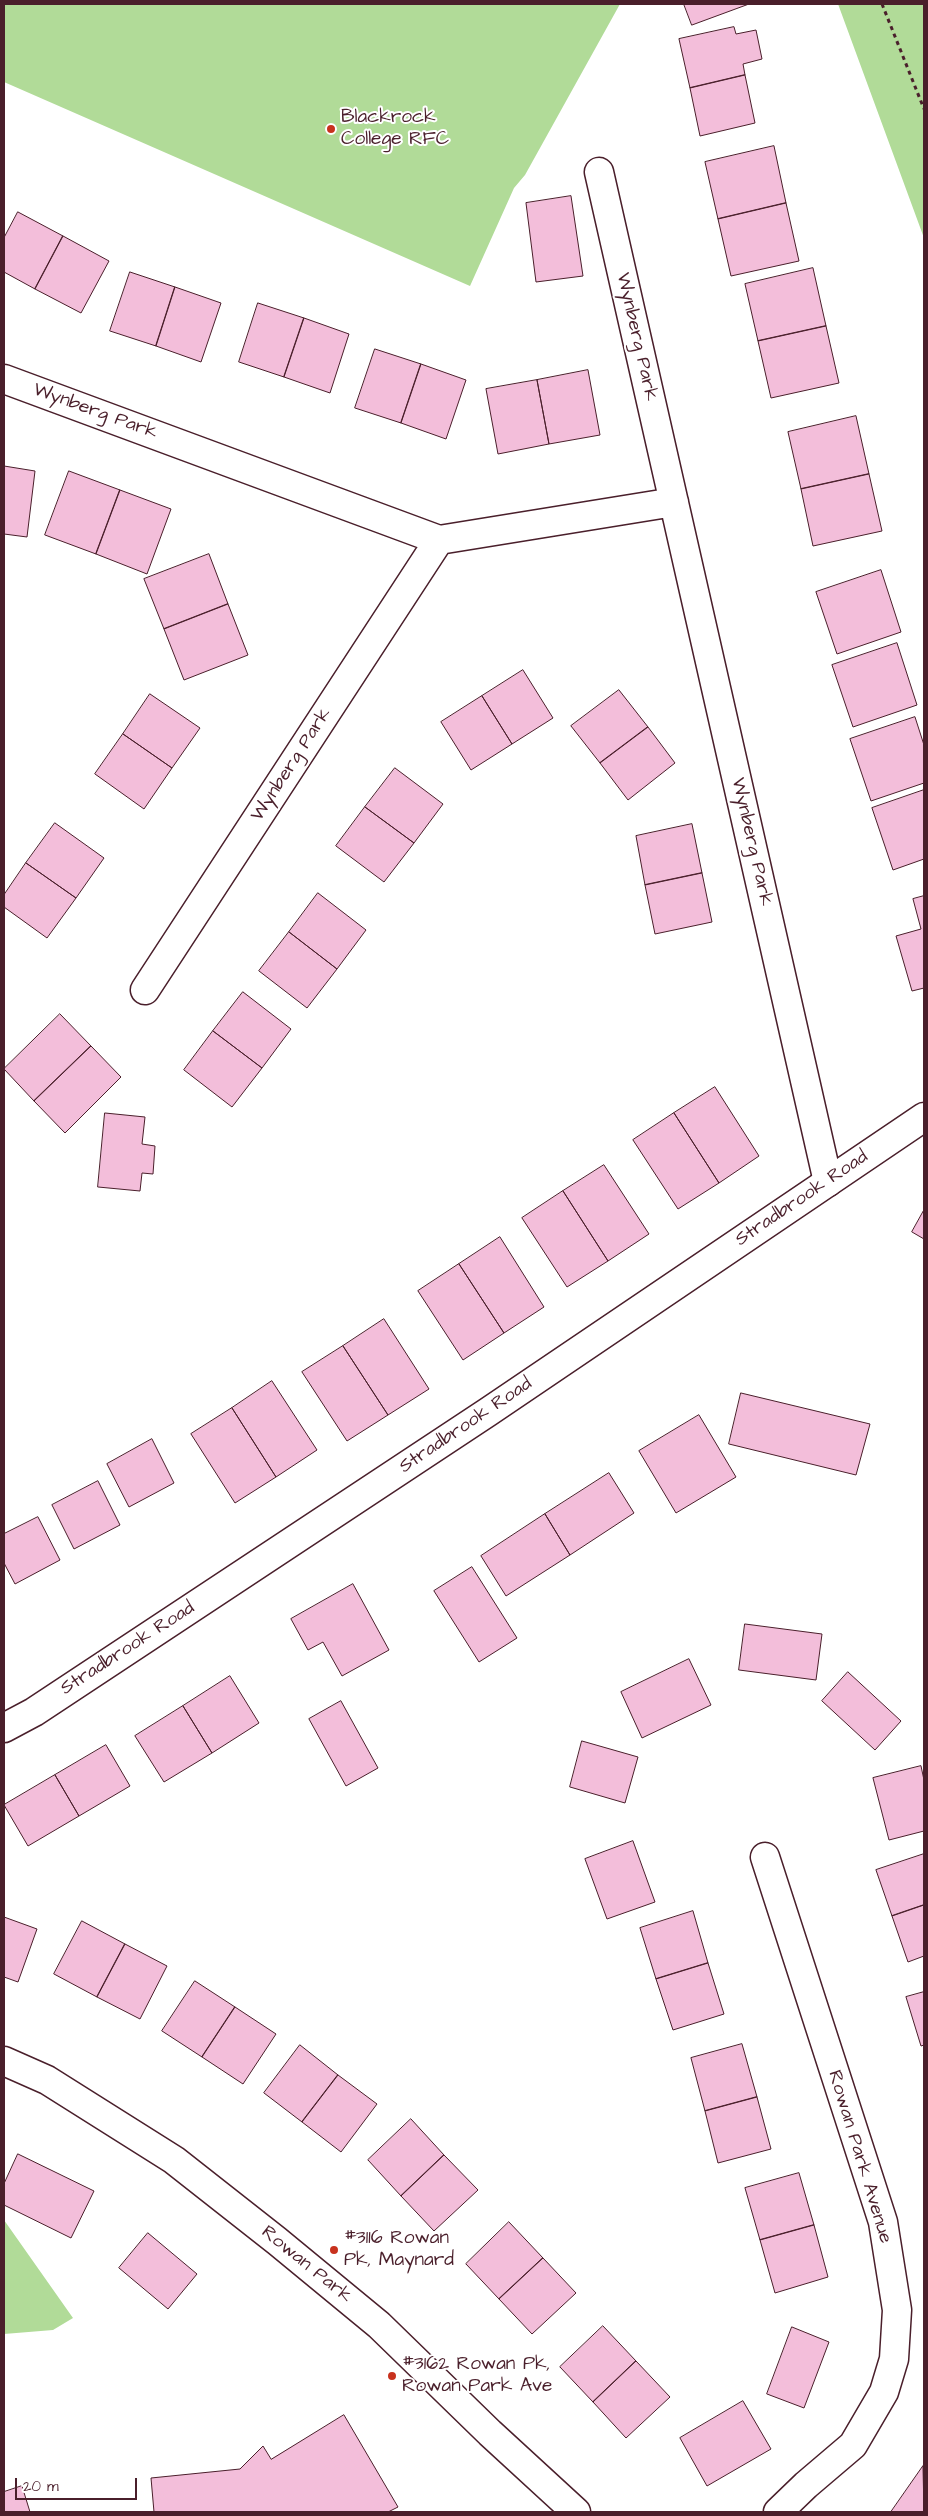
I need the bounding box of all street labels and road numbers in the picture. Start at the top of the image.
street label: Wynberg Park [610,271,662,403]
street label: Wynberg Park [30,379,160,445]
street label: Wynberg Park [247,704,337,826]
street label: Wynberg Park [725,776,777,908]
street label: Stradbrook Road [731,1146,873,1252]
street label: Stradbrook Road [395,1373,537,1479]
street label: Stradbrook Road [57,1597,199,1701]
street label: Rowan Park Avenue [822,2068,896,2246]
street label: Rowan Park [256,2221,356,2309]

